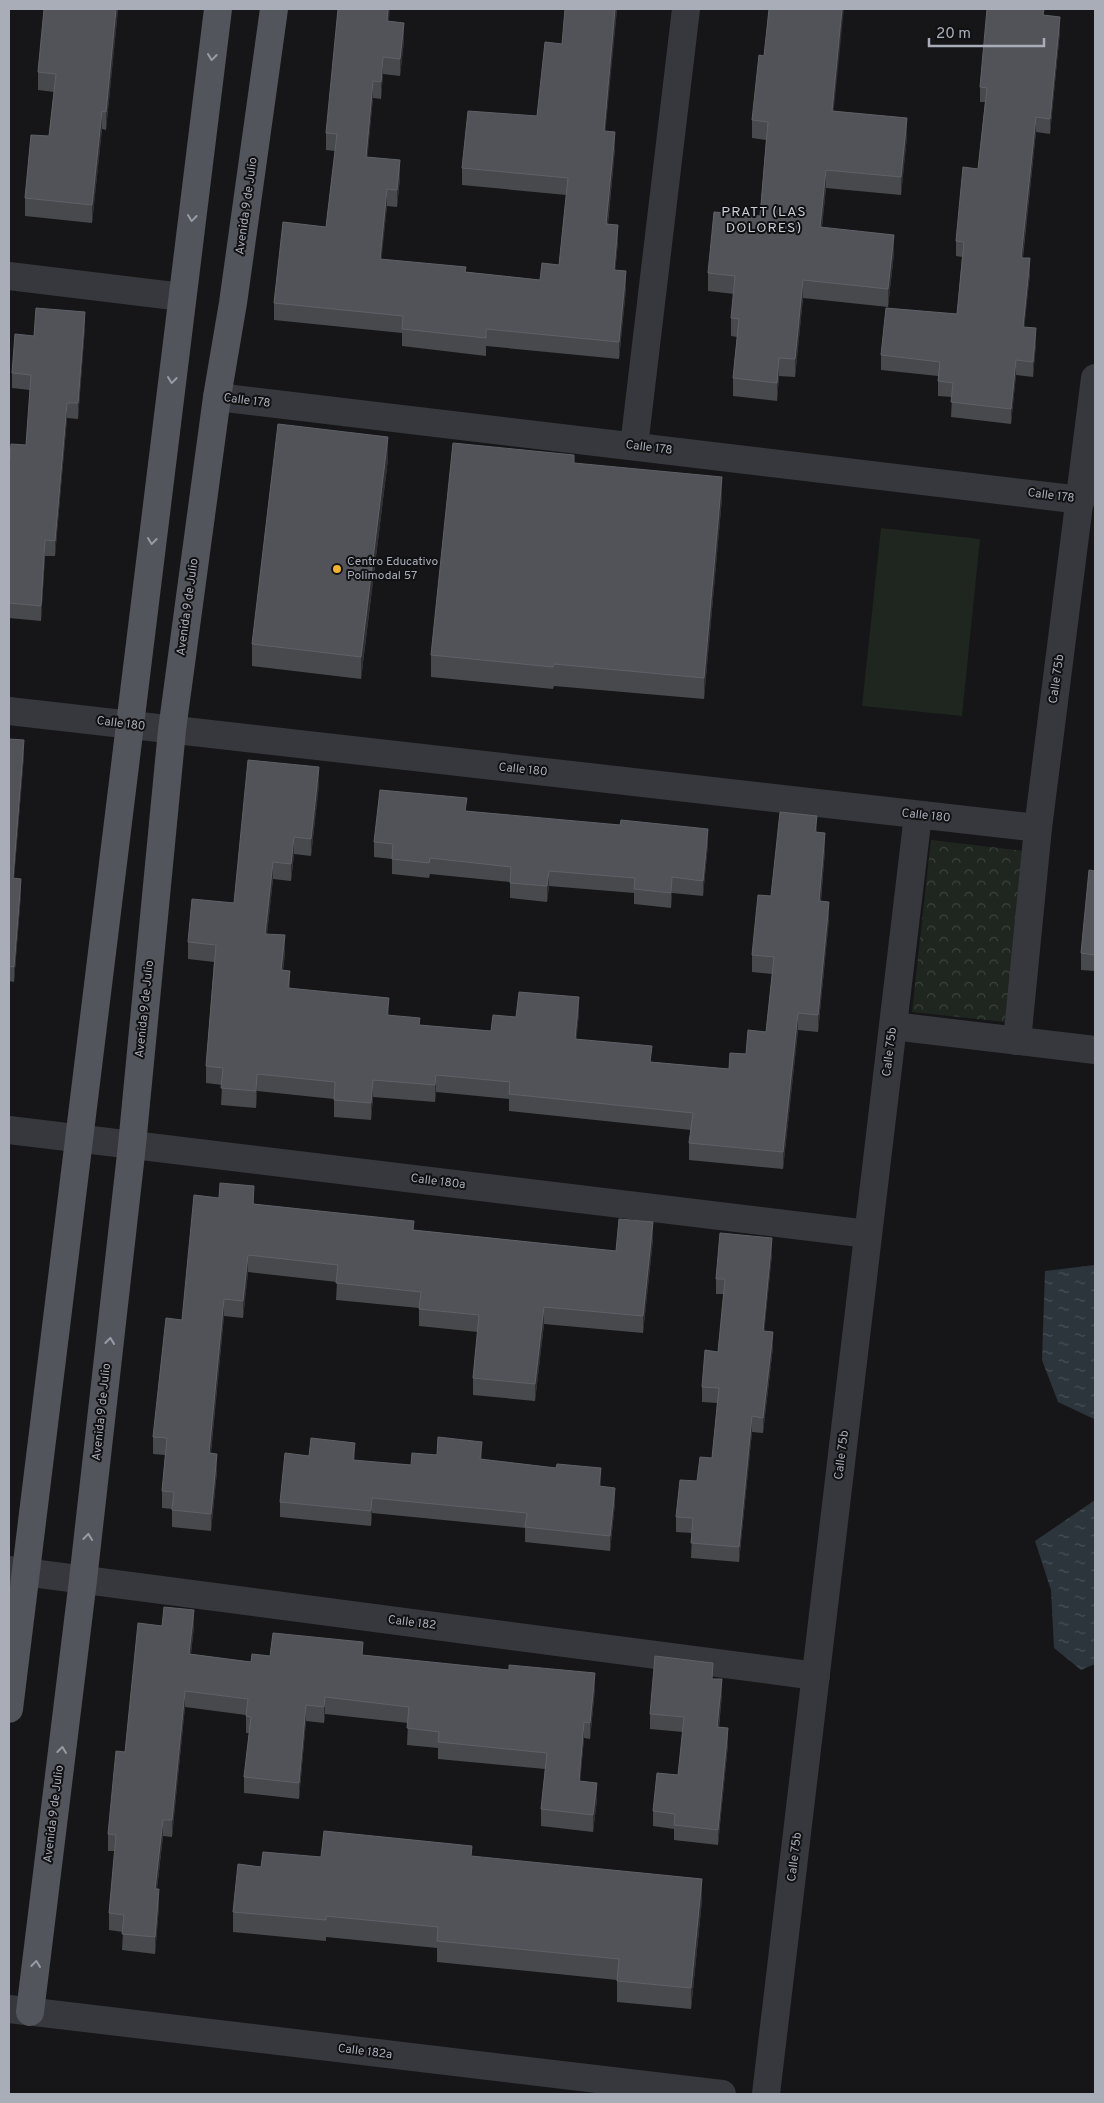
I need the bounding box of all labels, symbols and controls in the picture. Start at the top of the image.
scale bar [929,15,1044,47]
text: 20 m [936,25,971,44]
one-way arrow [207,53,218,61]
street label: Avenida 9 de Julio [232,156,262,256]
district label: PRATT (LAS DOLORES) [721,204,807,237]
one-way arrow [187,215,198,223]
one-way arrow [167,376,178,384]
street label: Calle 178 [223,390,271,412]
street label: Calle 178 [625,437,673,459]
street label: Calle 178 [1027,485,1075,507]
one-way arrow [147,537,158,545]
place label: Centro Educativo Polimodal 57 [347,554,439,584]
street label: Avenida 9 de Julio [173,557,203,657]
marker: Centro Educativo Polimodal 57 [331,563,343,575]
street label: Calle 75b [1046,653,1068,705]
street label: Calle 180 [96,713,146,735]
street label: Calle 180 [498,759,548,781]
street label: Calle 180 [901,805,951,827]
street label: Avenida 9 de Julio [132,959,158,1059]
street label: Calle 75b [879,1026,901,1078]
street label: Calle 180a [410,1171,466,1193]
one-way arrow [104,1336,115,1344]
street label: Avenida 9 de Julio [89,1362,115,1462]
street label: Calle 75b [831,1429,853,1481]
one-way arrow [82,1533,93,1541]
street label: Calle 182 [387,1612,437,1634]
one-way arrow [56,1746,67,1754]
street label: Avenida 9 de Julio [40,1764,68,1864]
street label: Calle 75b [784,1831,806,1883]
one-way arrow [30,1959,41,1967]
street label: Calle 182a [337,2041,393,2063]

